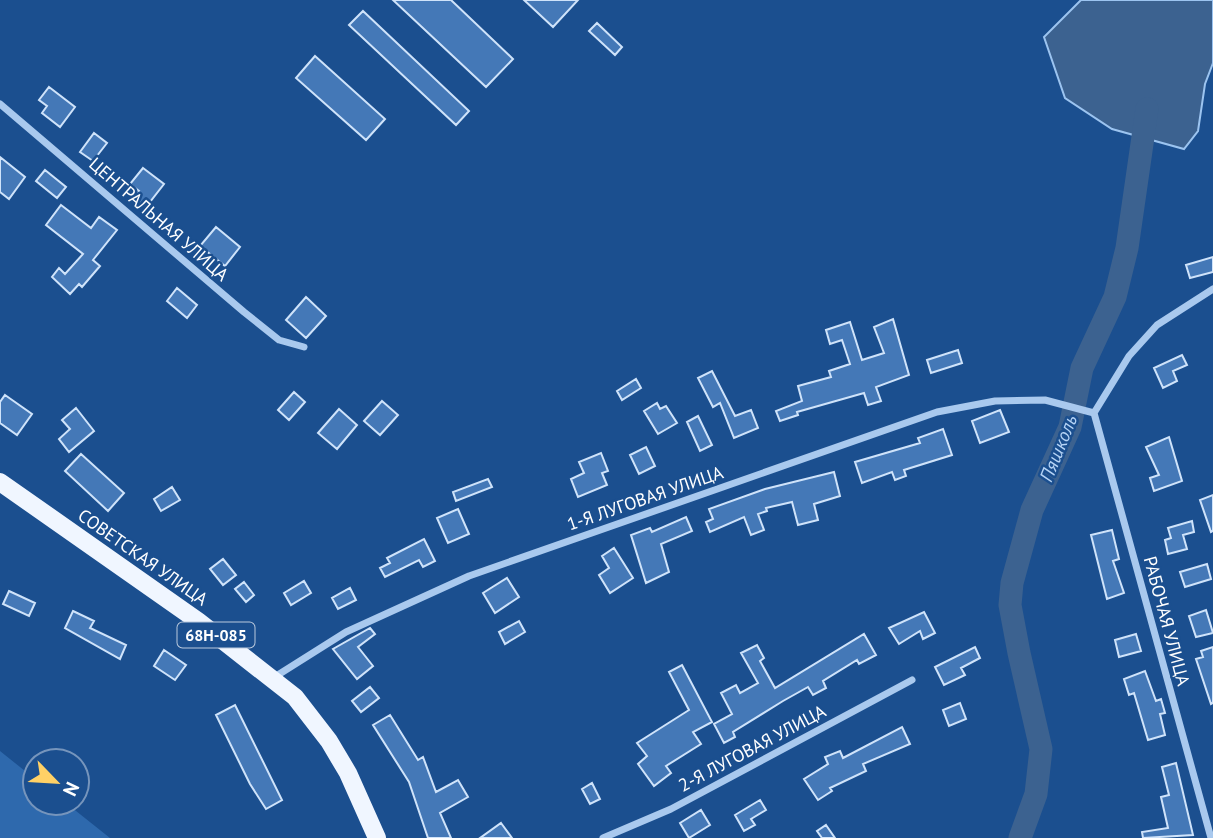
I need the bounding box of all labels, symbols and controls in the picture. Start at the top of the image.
street label: ЦЕНТРАЛЬНАЯ УЛИЦА [84,152,234,286]
water label: Пяшколь [1034,411,1082,485]
street label: 1-Я ЛУГОВАЯ УЛИЦА [564,460,727,536]
street label: СОВЕТСКАЯ УЛИЦА [74,504,213,611]
street label: РАБОЧАЯ УЛИЦА [1139,554,1195,689]
road number: 68Н-085 [178,622,255,648]
street label: 2-Я ЛУГОВАЯ УЛИЦА [674,699,830,797]
north arrow [21,747,91,817]
text: N [58,778,85,800]

